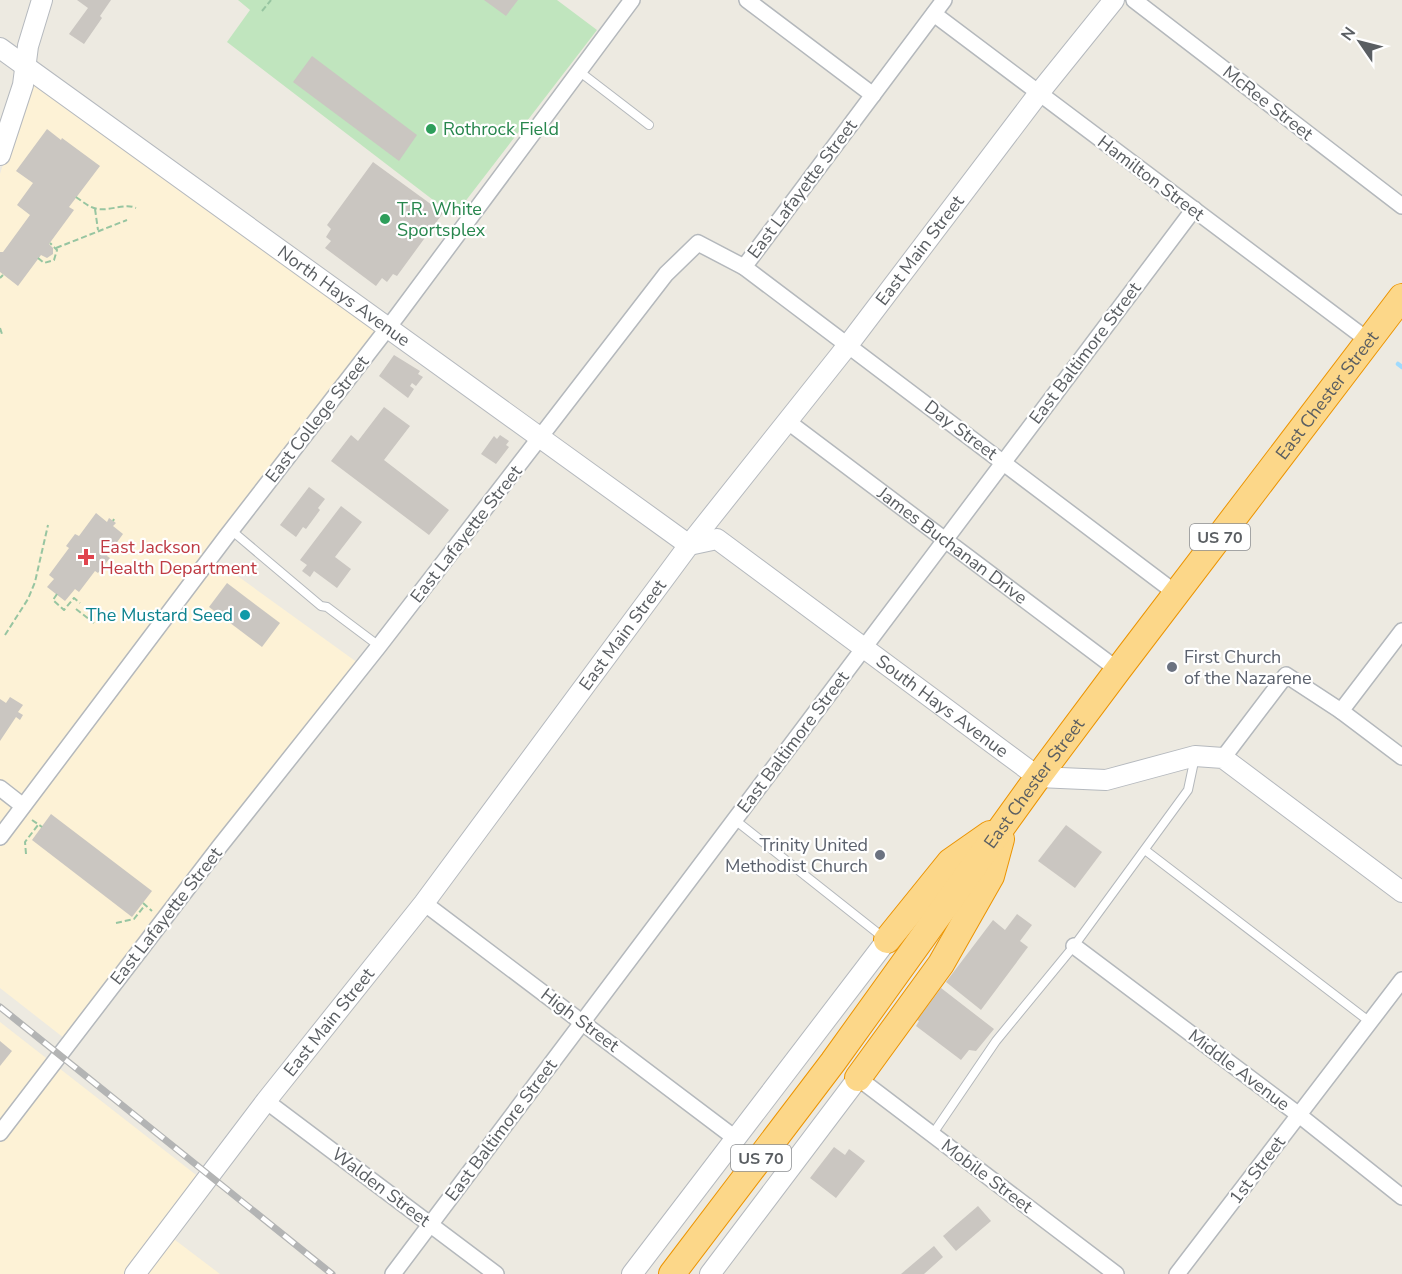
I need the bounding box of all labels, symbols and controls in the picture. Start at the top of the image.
north arrow [1330,12,1390,72]
text: N [1336,23,1361,45]
street label: McRee Street [1218,60,1319,146]
street label: East Lafayette Street [742,114,863,263]
place label: Rothrock Field [443,117,559,141]
marker: Rothrock Field [424,122,438,136]
street label: Hamilton Street [1093,130,1210,227]
street label: East Main Street [870,190,970,310]
place label: T.R. White Sportsplex [397,197,486,242]
marker: T.R. White Sportsplex [378,212,392,226]
street label: North Hays Avenue [273,240,415,352]
street label: East Baltimore Street [1024,277,1147,429]
street label: East Chester Street [1270,326,1384,465]
street label: East College Street [260,350,375,487]
street label: Day Street [920,395,1003,466]
street label: East Lafayette Street [405,460,528,608]
street label: James Buchanan Drive [872,481,1032,610]
road number: US 70 [1190,524,1250,550]
place label: East Jackson Health Department [100,535,258,580]
marker: East Jackson Health Department [77,548,95,566]
street label: East Main Street [573,574,672,695]
place label: The Mustard Seed [86,603,233,627]
marker: The Mustard Seed [238,608,252,622]
place label: First Church of the Nazarene [1184,645,1312,690]
street label: South Hays Avenue [871,649,1013,763]
marker: First Church of the Nazarene [1165,660,1179,674]
street label: East Baltimore Street [732,666,855,818]
street label: East Chester Street [978,713,1090,853]
place label: Trinity United Methodist Church [725,833,868,878]
street label: East Lafayette Street [105,842,228,990]
marker: Trinity United Methodist Church [873,848,887,862]
street label: East Main Street [278,962,380,1081]
street label: High Street [536,983,625,1058]
street label: Middle Avenue [1183,1024,1295,1116]
street label: East Baltimore Street [440,1054,563,1206]
street label: 1st Street [1224,1131,1291,1209]
street label: Mobile Street [936,1134,1038,1219]
street label: Walden Street [327,1142,436,1232]
road number: US 70 [731,1145,791,1171]

